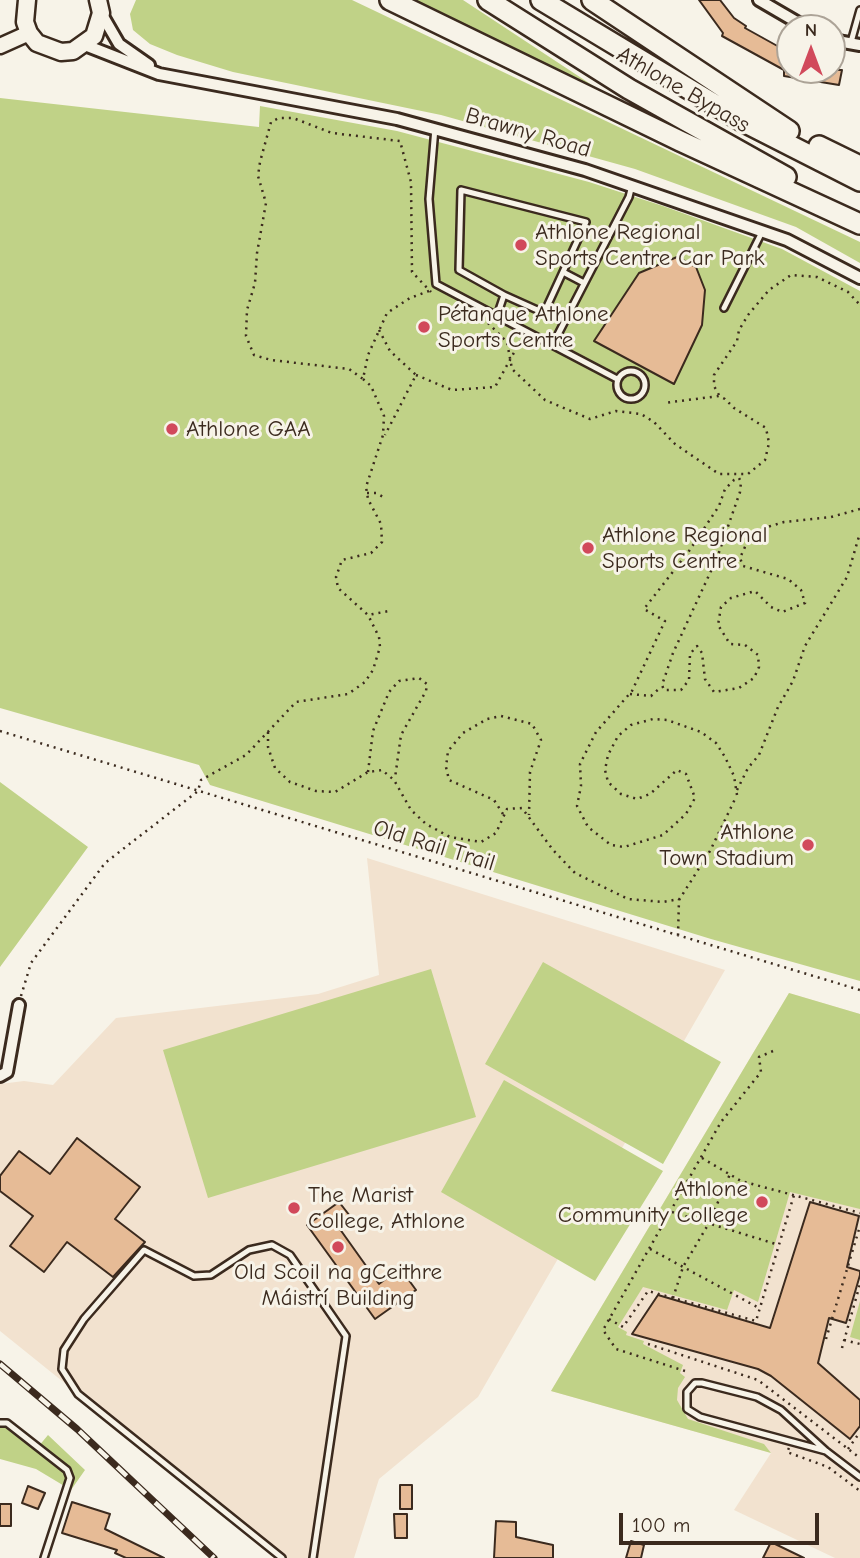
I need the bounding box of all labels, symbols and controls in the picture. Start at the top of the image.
north arrow [776,14,846,84]
text: N [805,19,817,41]
street label: Athlone Bypass [612,41,754,139]
street label: Brawny Road [462,102,594,164]
place label: Athlone Regional Sports Centre Car Park [535,218,765,272]
marker: Athlone Regional Sports Centre Car Park [513,237,529,253]
place label: Pétanque Athlone Sports Centre [438,300,608,354]
marker: Pétanque Athlone Sports Centre [416,319,432,335]
place label: Athlone GAA [186,415,311,443]
marker: Athlone GAA [164,421,180,437]
place label: Athlone Regional Sports Centre [602,521,768,575]
marker: Athlone Regional Sports Centre [580,540,596,556]
street label: Old Rail Trail [370,814,498,878]
place label: Athlone Town Stadium [659,818,794,872]
marker: Athlone Town Stadium [800,837,816,853]
place label: Athlone Community College [558,1175,748,1229]
place label: The Marist College, Athlone [308,1181,465,1235]
marker: Athlone Community College [754,1194,770,1210]
marker: The Marist College, Athlone [286,1200,302,1216]
marker: Old Scoil na gCeithre Máistrí Building [330,1239,346,1255]
place label: Old Scoil na gCeithre Máistrí Building [234,1258,442,1312]
scale bar [622,1498,822,1542]
text: 100 m [632,1513,690,1537]

